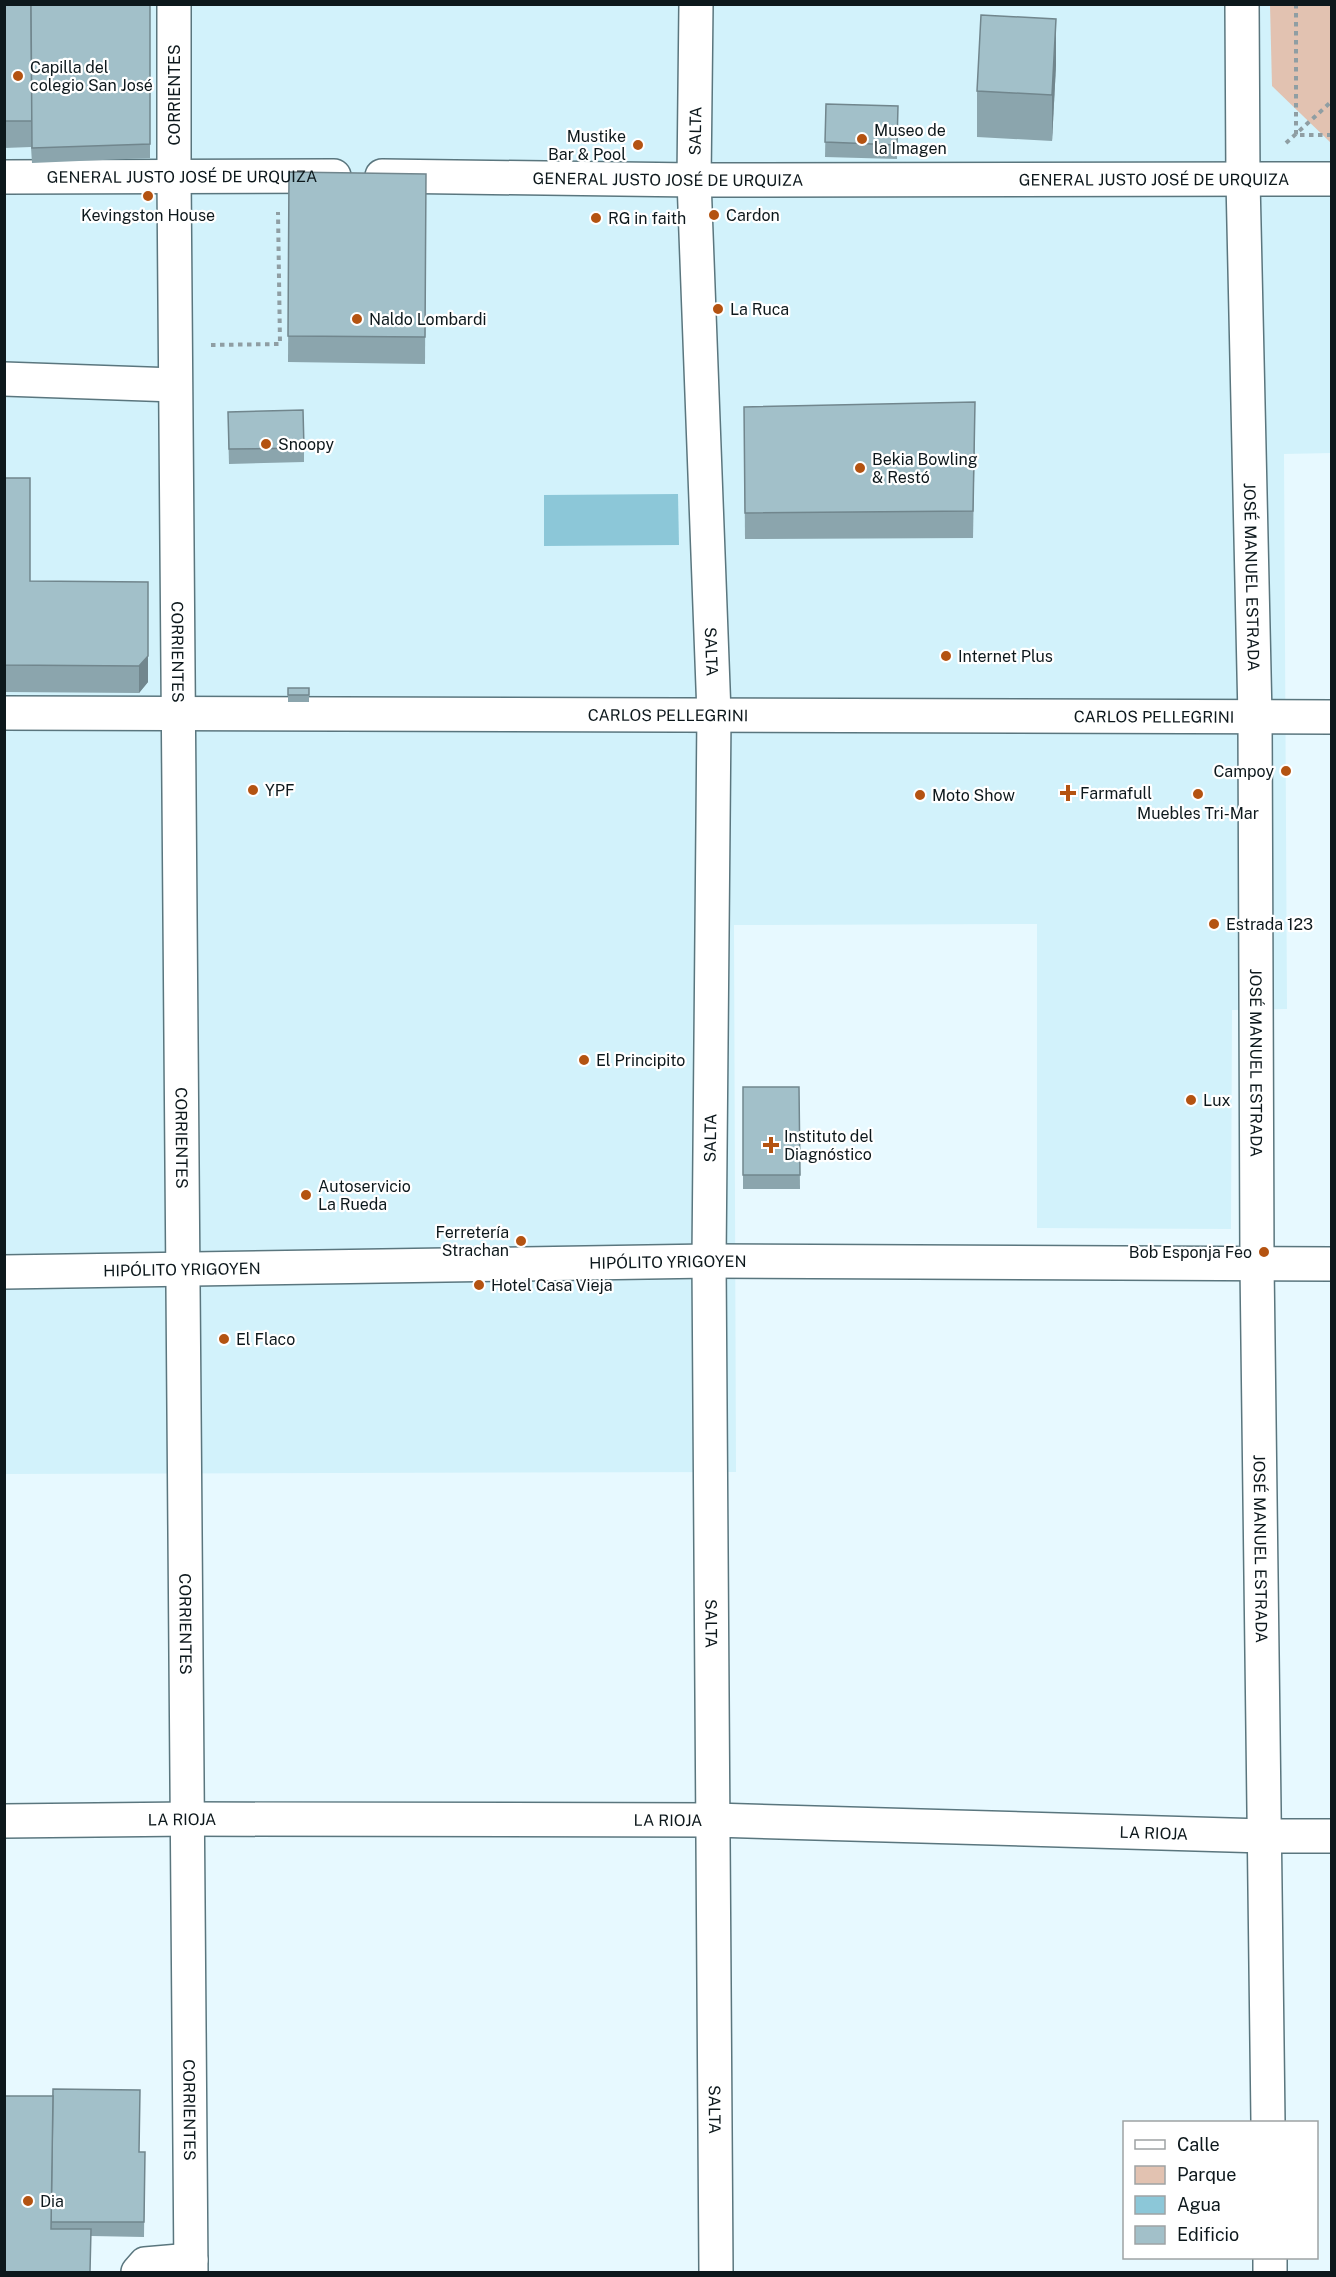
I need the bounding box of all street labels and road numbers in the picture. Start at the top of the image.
street label: CORRIENTES [165,44,184,146]
street label: SALTA [686,106,705,156]
street label: GENERAL JUSTO JOSÉ DE URQUIZA [47,166,317,187]
street label: GENERAL JUSTO JOSÉ DE URQUIZA [533,169,803,190]
street label: GENERAL JUSTO JOSÉ DE URQUIZA [1019,169,1289,189]
street label: JOSÉ MANUEL ESTRADA [1240,482,1263,671]
street label: CORRIENTES [167,601,187,703]
street label: SALTA [701,627,722,677]
street label: CARLOS PELLEGRINI [588,706,748,725]
street label: CARLOS PELLEGRINI [1074,707,1234,727]
street label: JOSÉ MANUEL ESTRADA [1246,969,1266,1157]
street label: CORRIENTES [171,1087,191,1189]
street label: SALTA [701,1113,720,1163]
street label: HIPÓLITO YRIGOYEN [589,1252,747,1273]
street label: HIPÓLITO YRIGOYEN [103,1259,261,1280]
street label: JOSÉ MANUEL ESTRADA [1249,1454,1271,1643]
street label: CORRIENTES [175,1573,195,1675]
street label: SALTA [701,1599,721,1648]
street label: LA RIOJA [148,1810,216,1829]
street label: LA RIOJA [634,1811,702,1830]
street label: LA RIOJA [1119,1823,1188,1844]
street label: CORRIENTES [179,2059,199,2161]
street label: SALTA [705,2085,724,2134]

